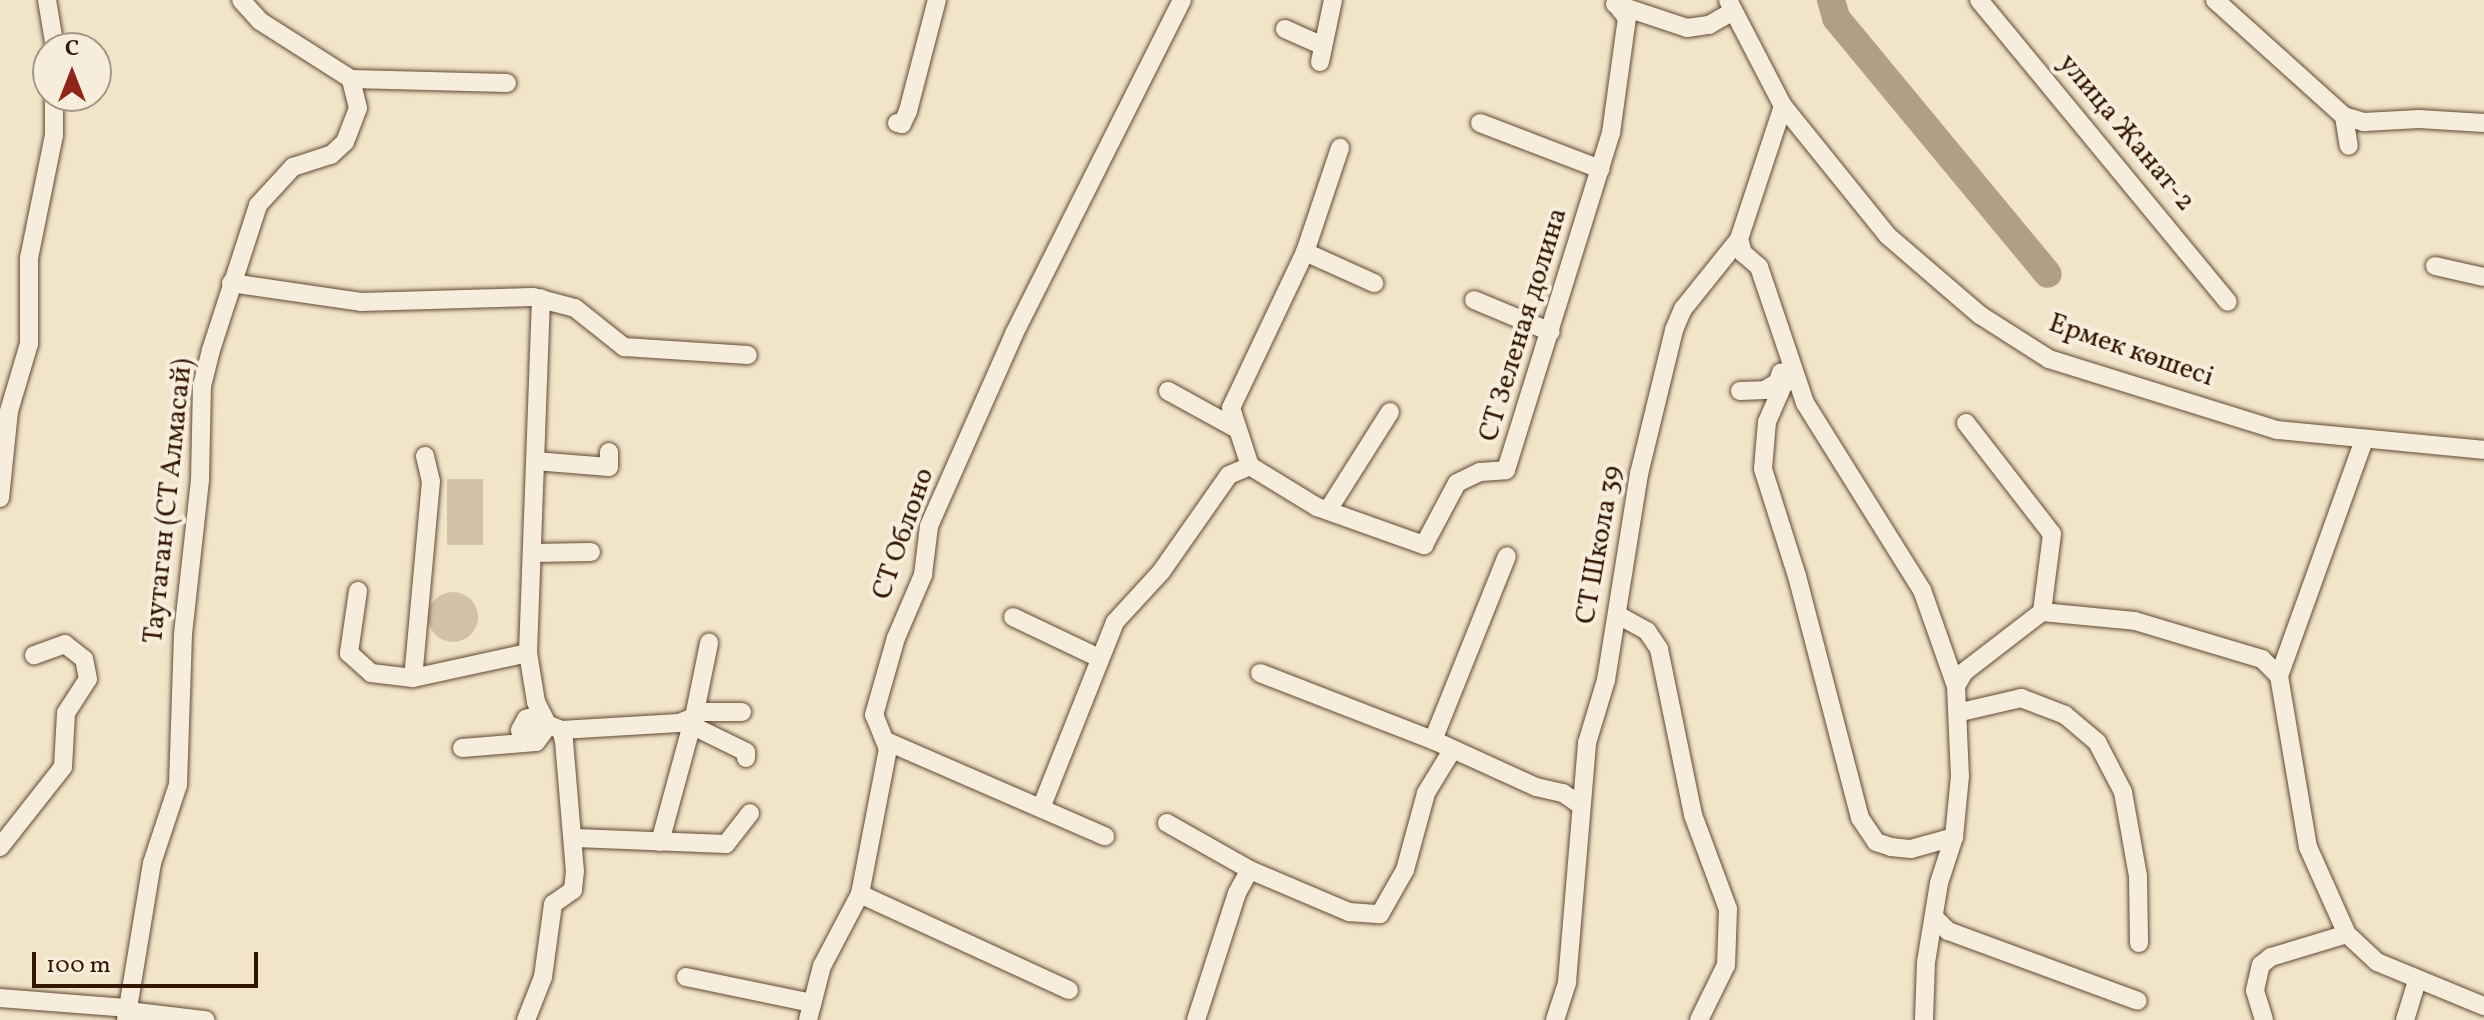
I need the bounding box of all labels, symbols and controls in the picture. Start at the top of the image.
north arrow [32,32,112,112]
text: С [65,34,79,65]
street label: улица Жанат-2 [2050,47,2202,219]
street label: СТ Зеленая долина [1472,204,1576,446]
street label: Ермек көшесі [2044,307,2218,395]
street label: Таутаган (СТ Алмасай) [137,356,201,646]
street label: СТ Облоно [866,463,942,605]
street label: СТ Школа 39 [1569,463,1631,627]
scale bar [36,936,262,986]
text: 100 m [46,949,111,983]

